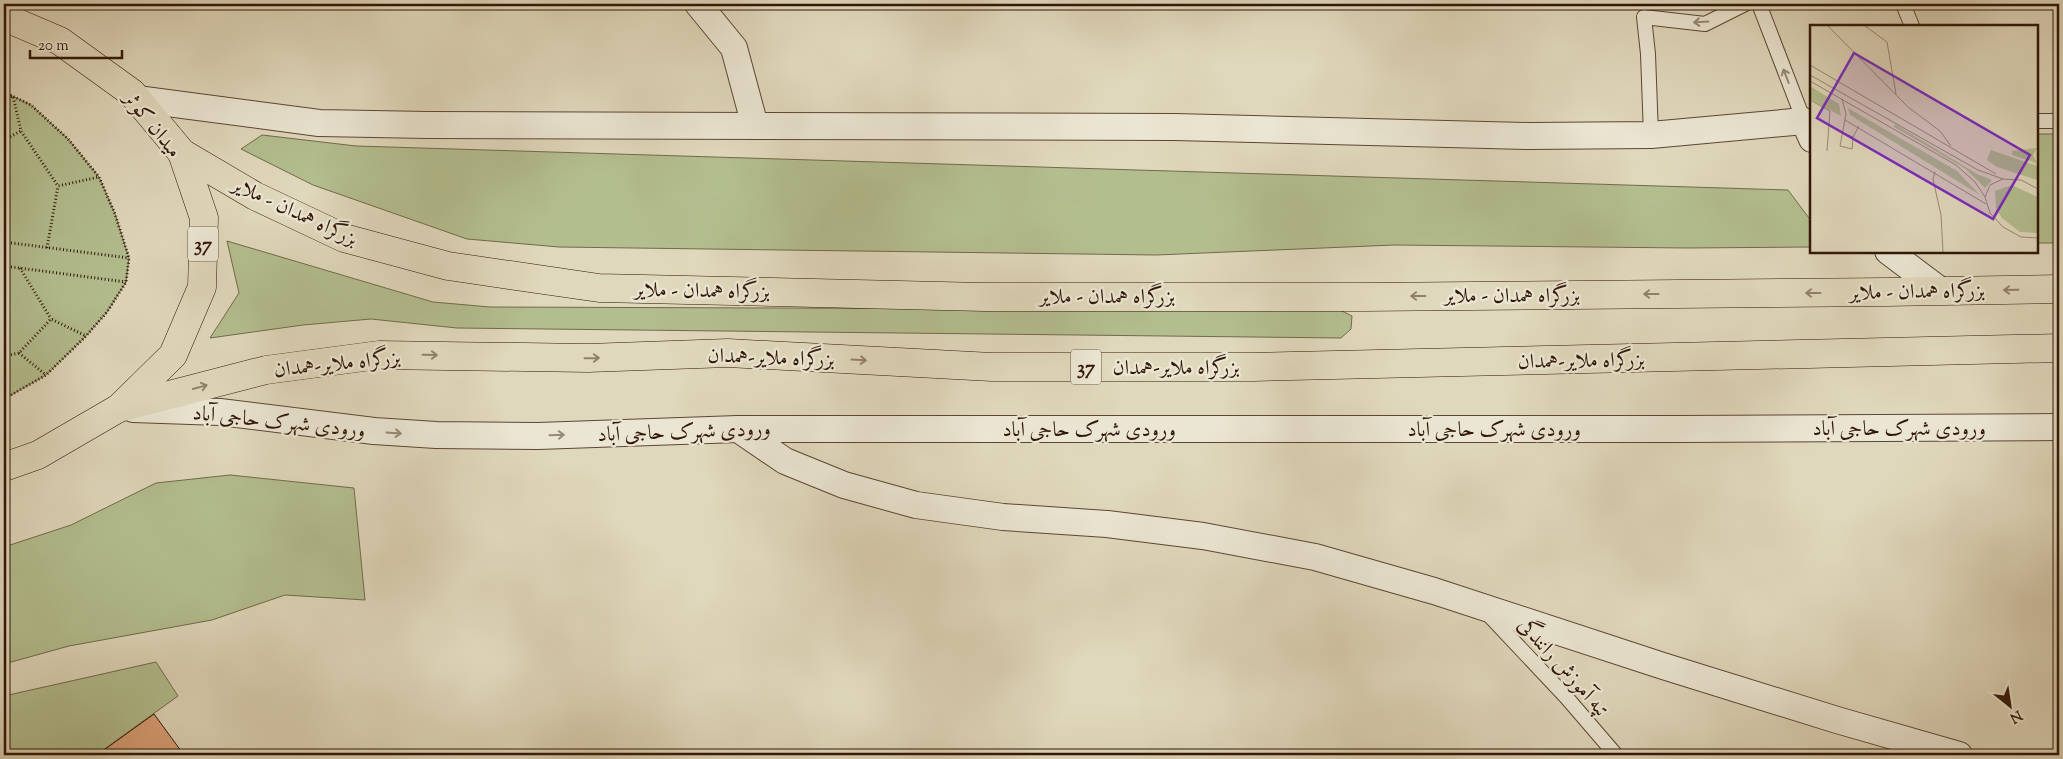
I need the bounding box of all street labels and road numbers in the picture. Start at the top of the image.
street label: میدان کوثر [114,84,188,165]
street label: بزرگراه همدان - ملایر [224,169,363,255]
road number: 37 [188,226,218,262]
street label: بزرگراه همدان - ملایر [632,275,770,308]
street label: بزرگراه همدان - ملایر [1847,276,1986,309]
street label: بزرگراه همدان - ملایر [1442,281,1580,312]
street label: بزرگراه همدان - ملایر [1037,282,1175,313]
street label: بزرگراه ملایر-همدان [707,341,835,376]
street label: بزرگراه ملایر-همدان [272,342,402,387]
street label: بزرگراه ملایر-همدان [1517,345,1645,378]
road number: 37 [1071,350,1101,384]
street label: بزرگراه ملایر-همدان [1113,353,1240,384]
street label: ورودی شهرک حاجی آباد [191,399,367,447]
street label: ورودی شهرک حاجی آباد [597,415,771,451]
street label: ورودی شهرک حاجی آباد [1812,415,1986,445]
street label: ورودی شهرک حاجی آباد [1002,416,1176,446]
street label: ورودی شهرک حاجی آباد [1407,416,1581,446]
street label: تپه آموزش رانندگی [1510,610,1618,725]

